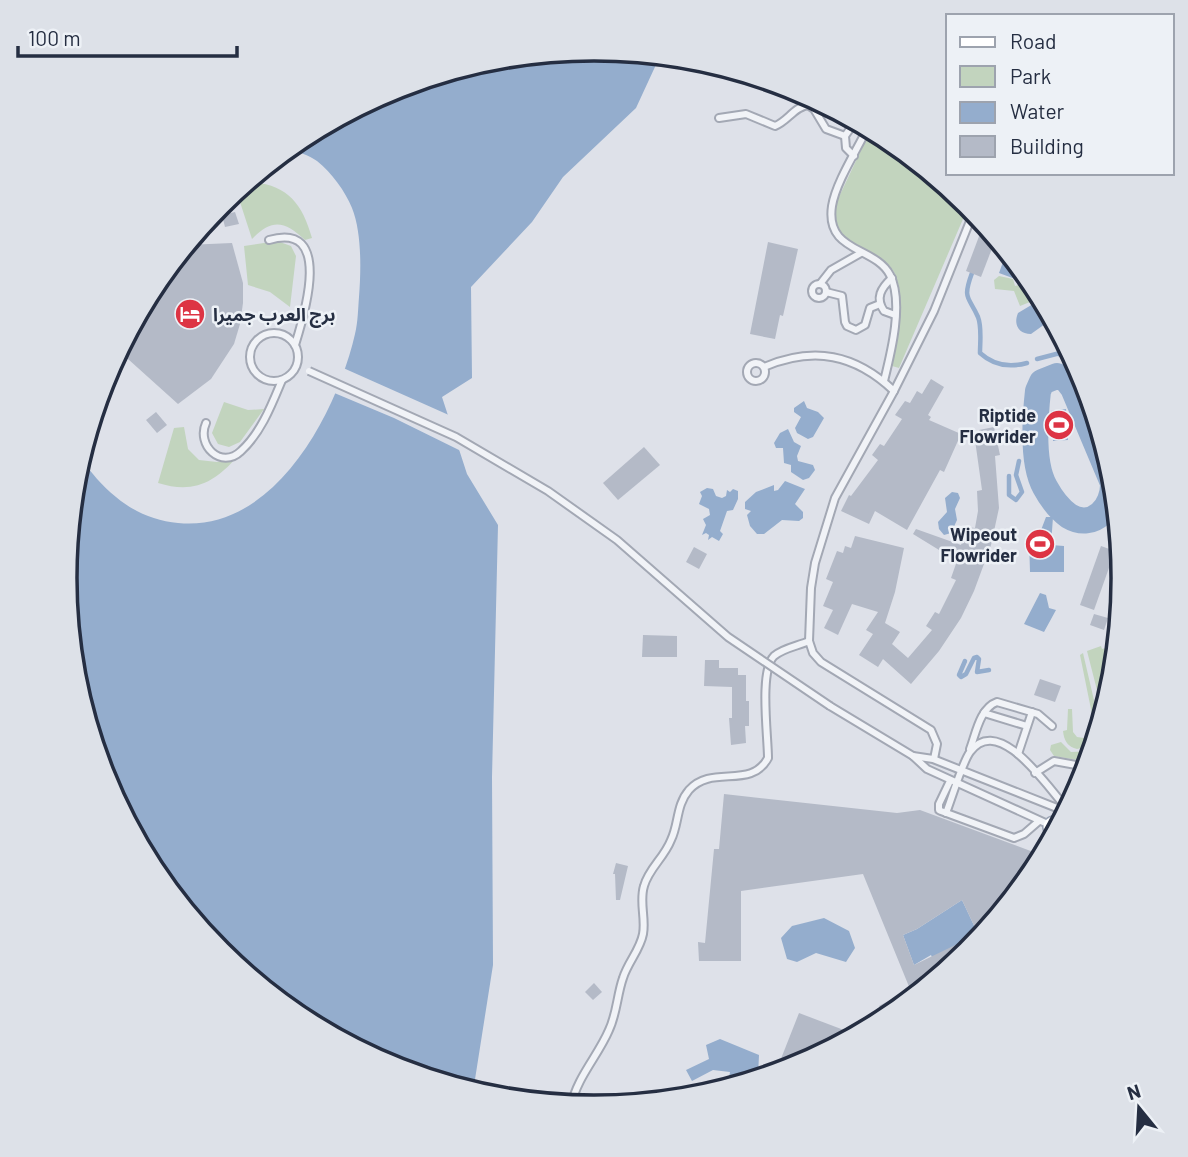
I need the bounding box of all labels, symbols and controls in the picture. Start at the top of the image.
scale bar [18,14,236,58]
legend [946,14,1174,175]
text: 100 m [28,25,81,50]
text: Road [1010,28,1056,53]
text: Park [1010,63,1051,88]
text: Water [1010,98,1065,123]
text: Building [1010,133,1084,158]
hotel icon: برج العرب جميرا [173,297,207,331]
place label: برج العرب جميرا [213,303,336,328]
place label: Riptide Flowrider [960,404,1036,447]
sports icon: Riptide Flowrider [1042,408,1076,442]
place label: Wipeout Flowrider [941,523,1017,566]
sports icon: Wipeout Flowrider [1023,527,1057,561]
north arrow [1104,1073,1174,1143]
text: N [1124,1078,1143,1104]

